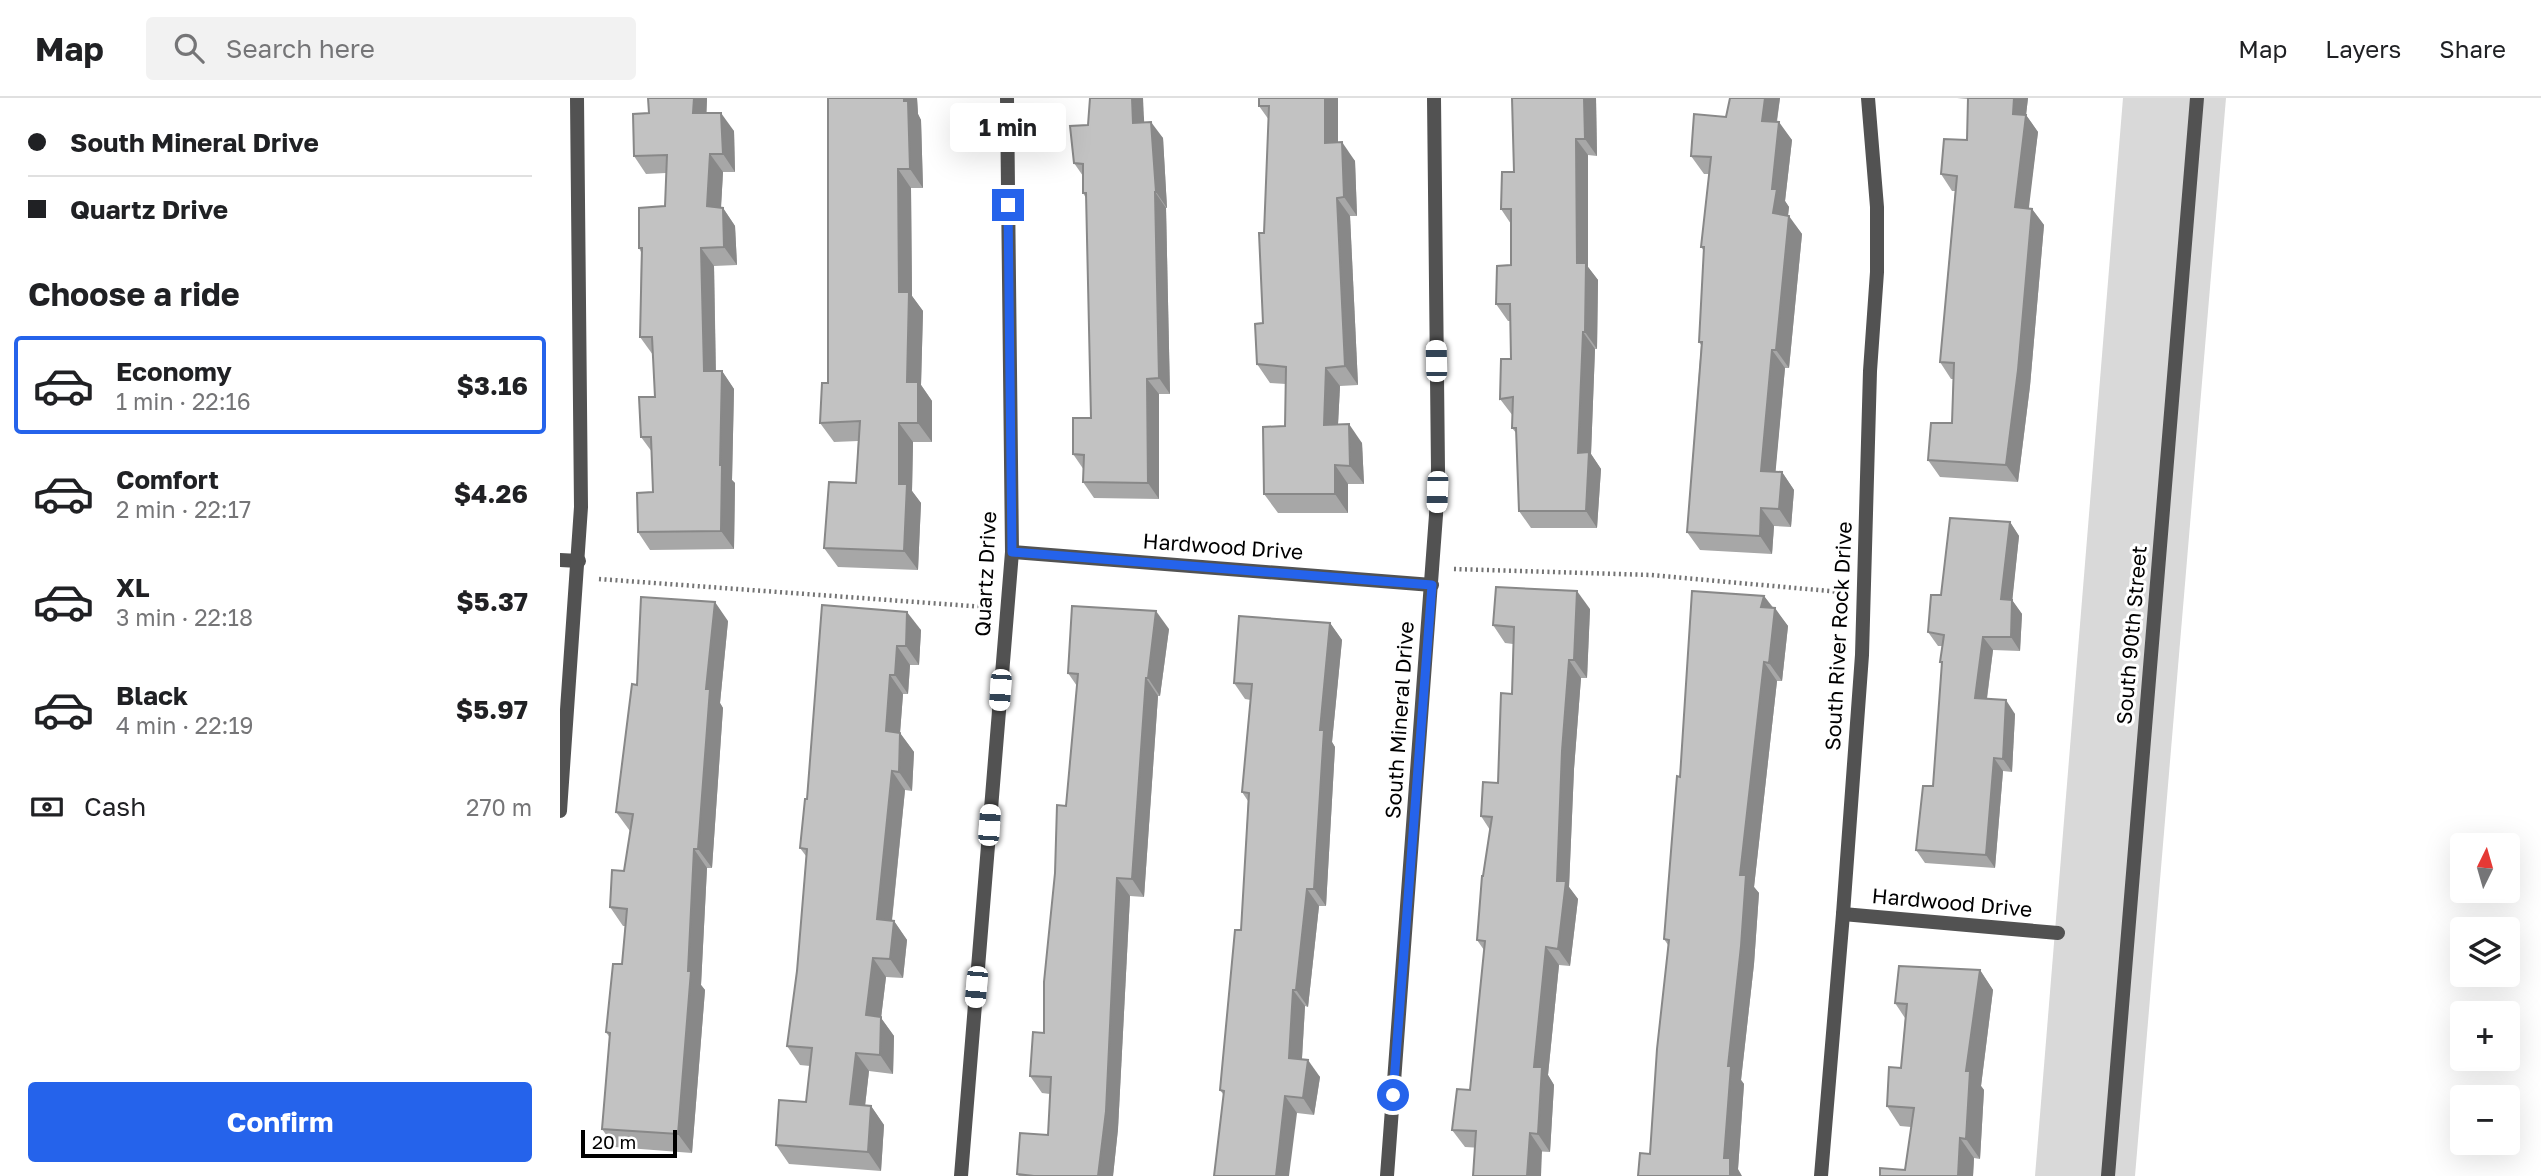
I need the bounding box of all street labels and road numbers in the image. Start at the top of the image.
street label: Quartz Drive [969,511,1001,637]
street label: South River Rock Drive [1819,521,1857,751]
street label: Hardwood Drive [1142,527,1304,565]
street label: South 90th Street [2110,544,2152,726]
street label: South Mineral Drive [1379,620,1419,820]
street label: Hardwood Drive [1871,882,2033,922]

